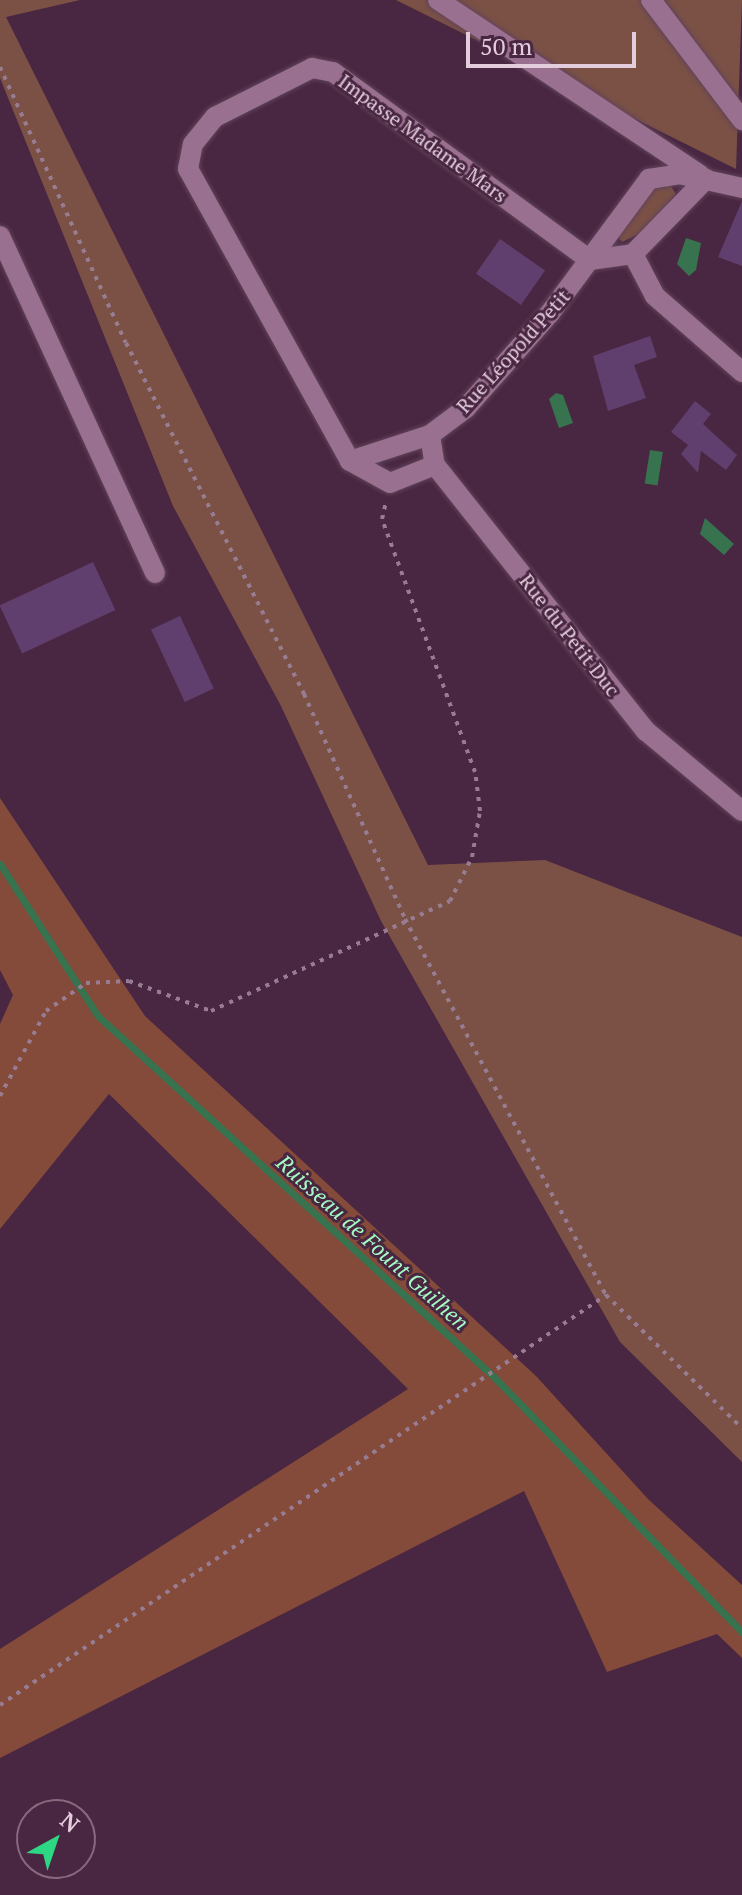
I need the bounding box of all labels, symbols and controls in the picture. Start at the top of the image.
scale bar [470,16,640,66]
text: 50 m [480,30,532,62]
street label: Impasse Madame Mars [334,69,512,207]
street label: Rue Léopold Petit [451,284,575,418]
street label: Rue du Petit Duc [515,569,625,701]
water label: Ruisseau de Fount Guilhen [272,1149,474,1335]
north arrow [16,1799,96,1879]
text: N [55,1805,86,1838]

